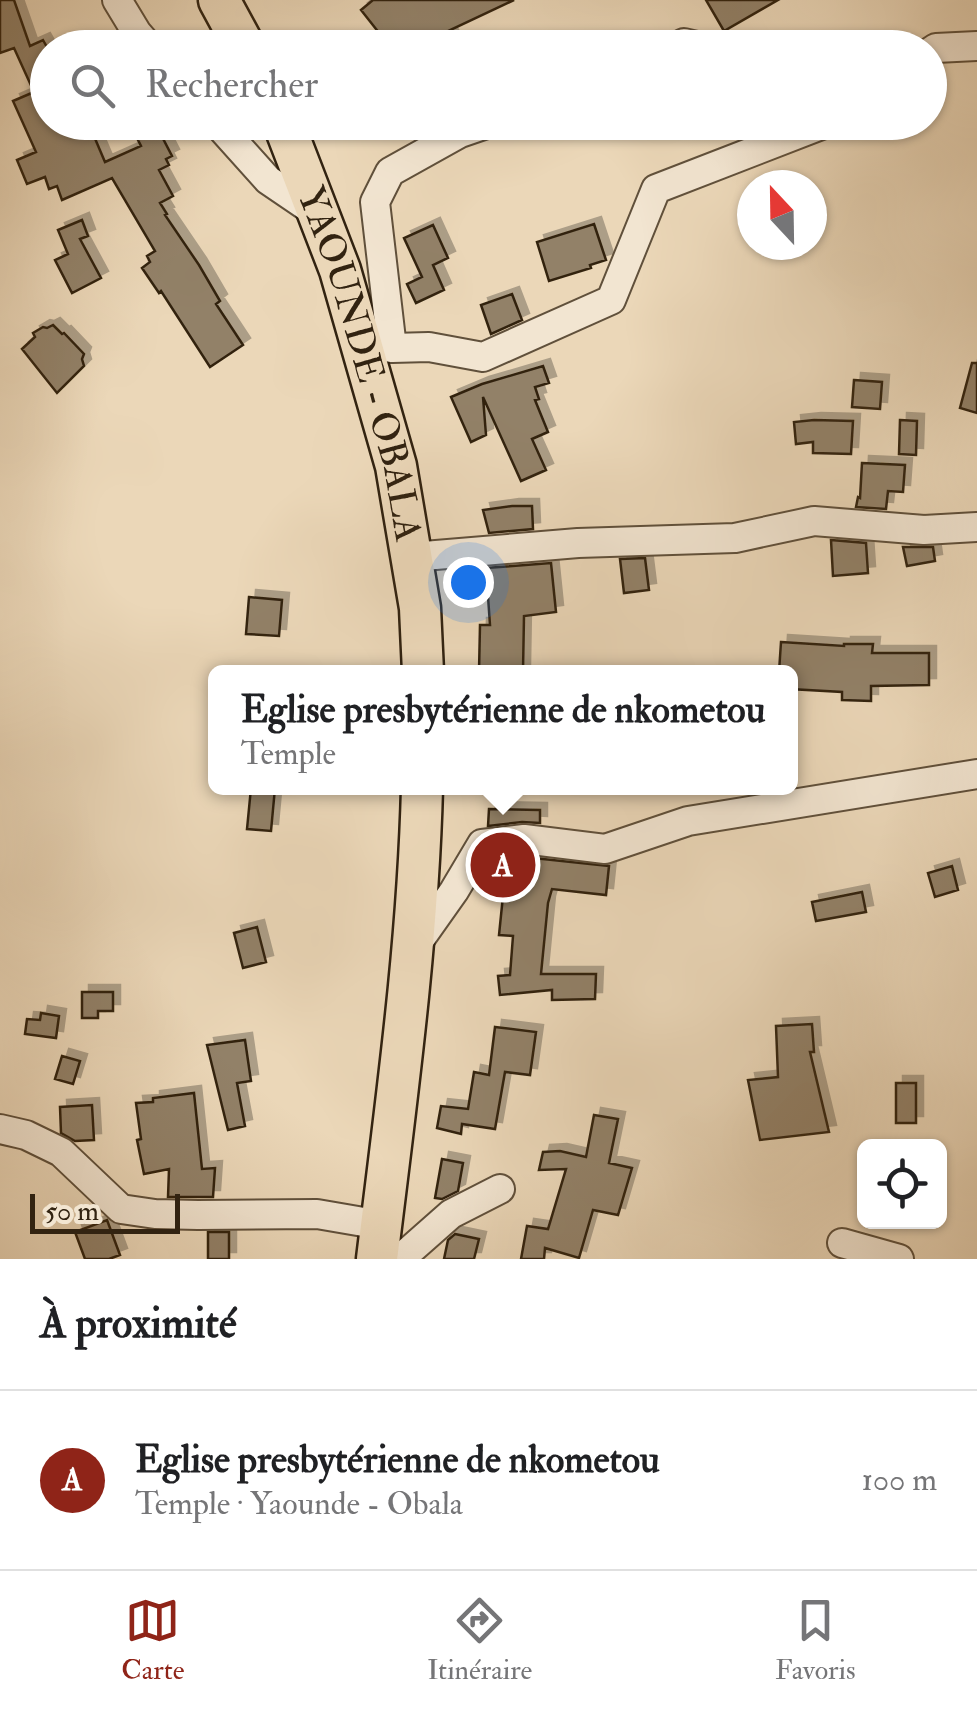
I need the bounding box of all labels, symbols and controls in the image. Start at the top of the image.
search box [30,30,947,140]
icon: search [65,58,120,113]
text: Rechercher [145,61,318,109]
north arrow [737,170,827,260]
street label: YAOUNDE - OBALA [286,180,432,545]
your location [443,557,494,608]
popup [208,665,798,795]
text: Eglise presbytérienne de nkometou [241,686,765,734]
text: Temple [241,734,336,774]
pin: A [470,828,536,902]
map controls [857,1139,947,1229]
button: locate [857,1139,947,1229]
scale bar [30,1189,180,1234]
text: 50 m [45,1194,99,1229]
text: À proximité [40,1298,236,1350]
text: Eglise presbytérienne de nkometou [135,1436,660,1484]
text: A [62,1460,83,1500]
text: 100 m [861,1460,937,1500]
text: Temple · Yaounde - Obala [135,1484,463,1524]
tab: Carte [121,1593,184,1688]
tab: Itinéraire [427,1593,532,1688]
tab: Favoris [775,1593,856,1688]

